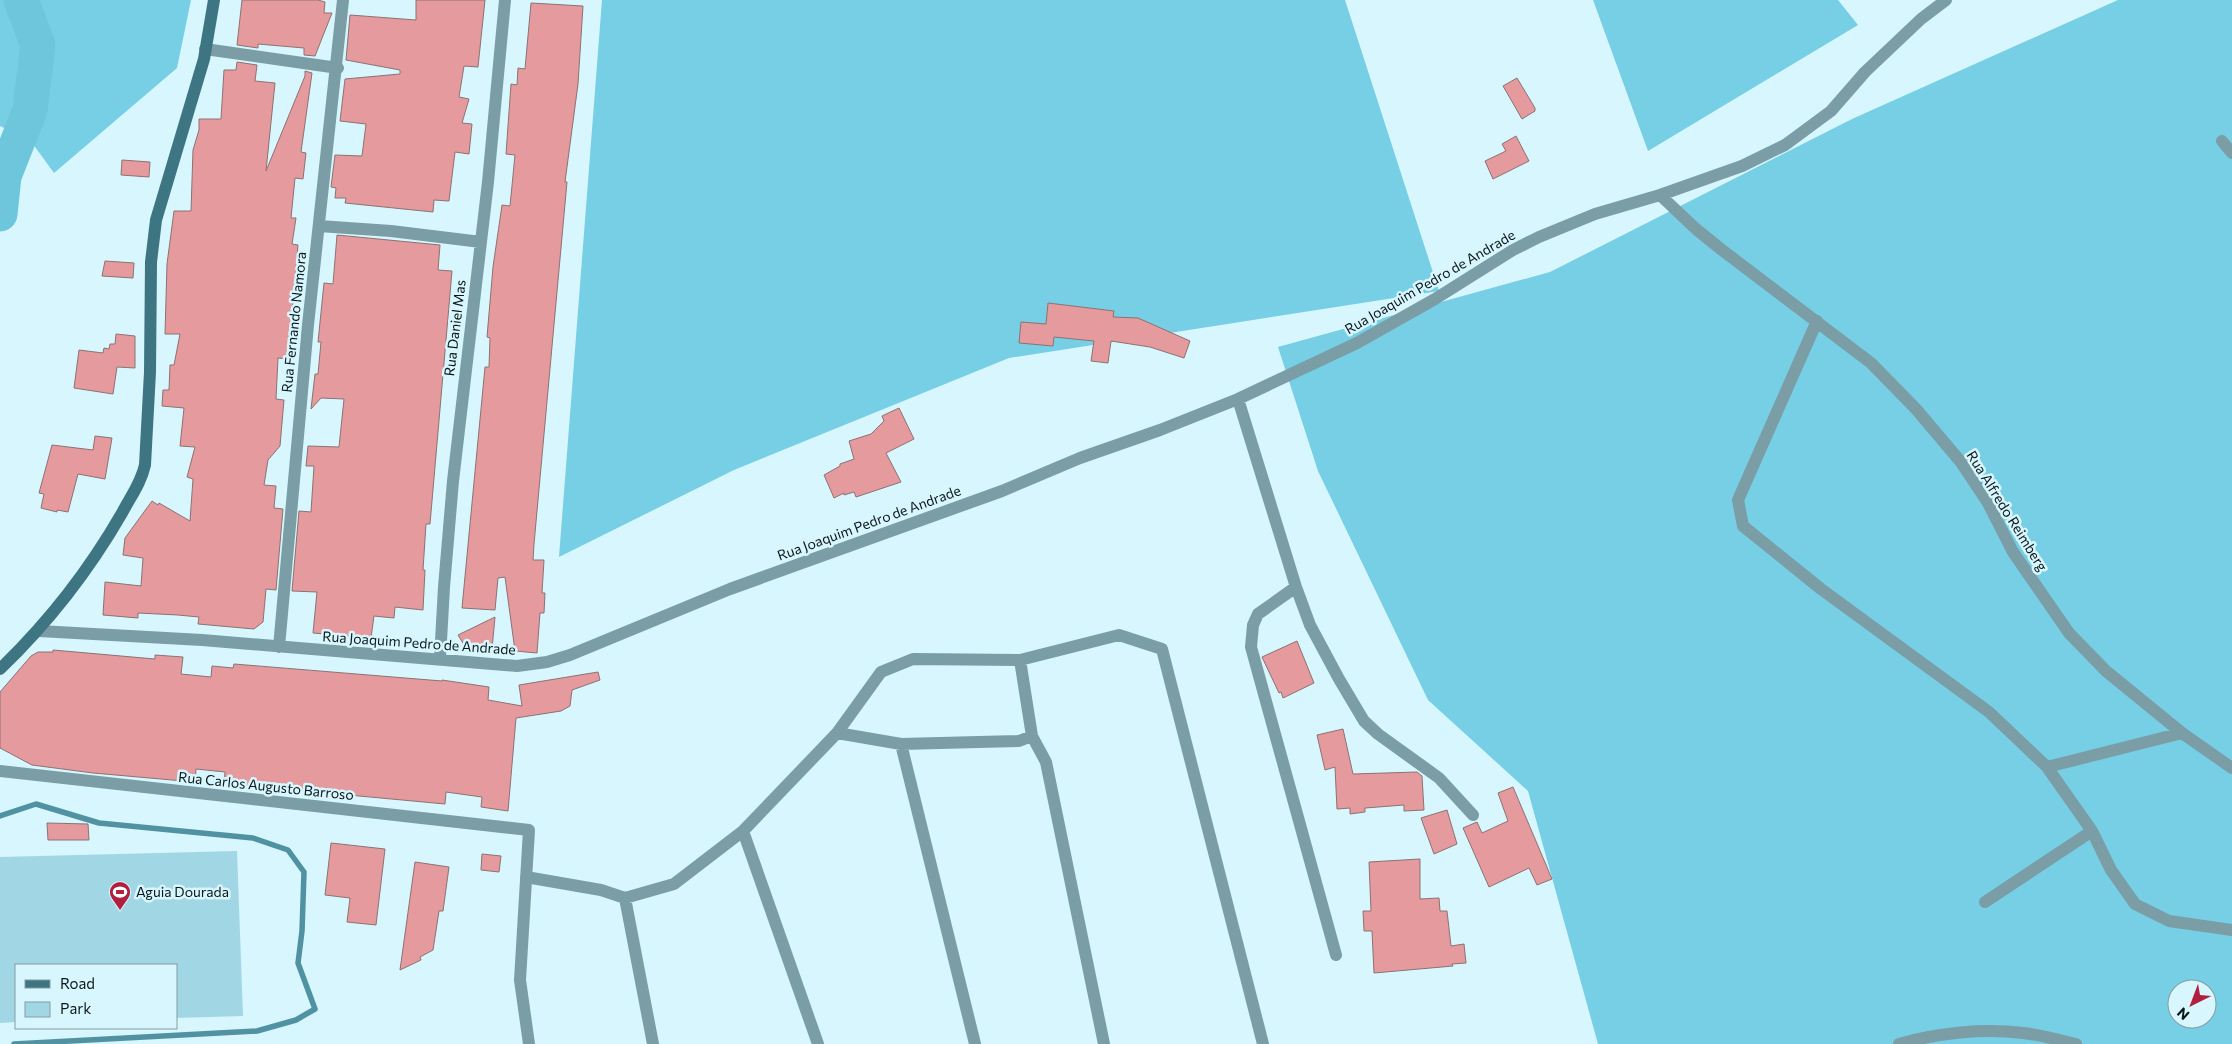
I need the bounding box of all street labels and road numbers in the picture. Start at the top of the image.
street label: Rua Joaquim Pedro de Andrade [1342,226,1518,337]
street label: Rua Fernando Namora [278,251,309,393]
street label: Rua Daniel Mas [440,279,469,377]
street label: Rua Alfredo Reimberg [1963,447,2052,574]
street label: Rua Joaquim Pedro de Andrade [775,481,963,564]
street label: Rua Joaquim Pedro de Andrade [322,627,516,658]
street label: Rua Carlos Augusto Barroso [177,768,355,803]

